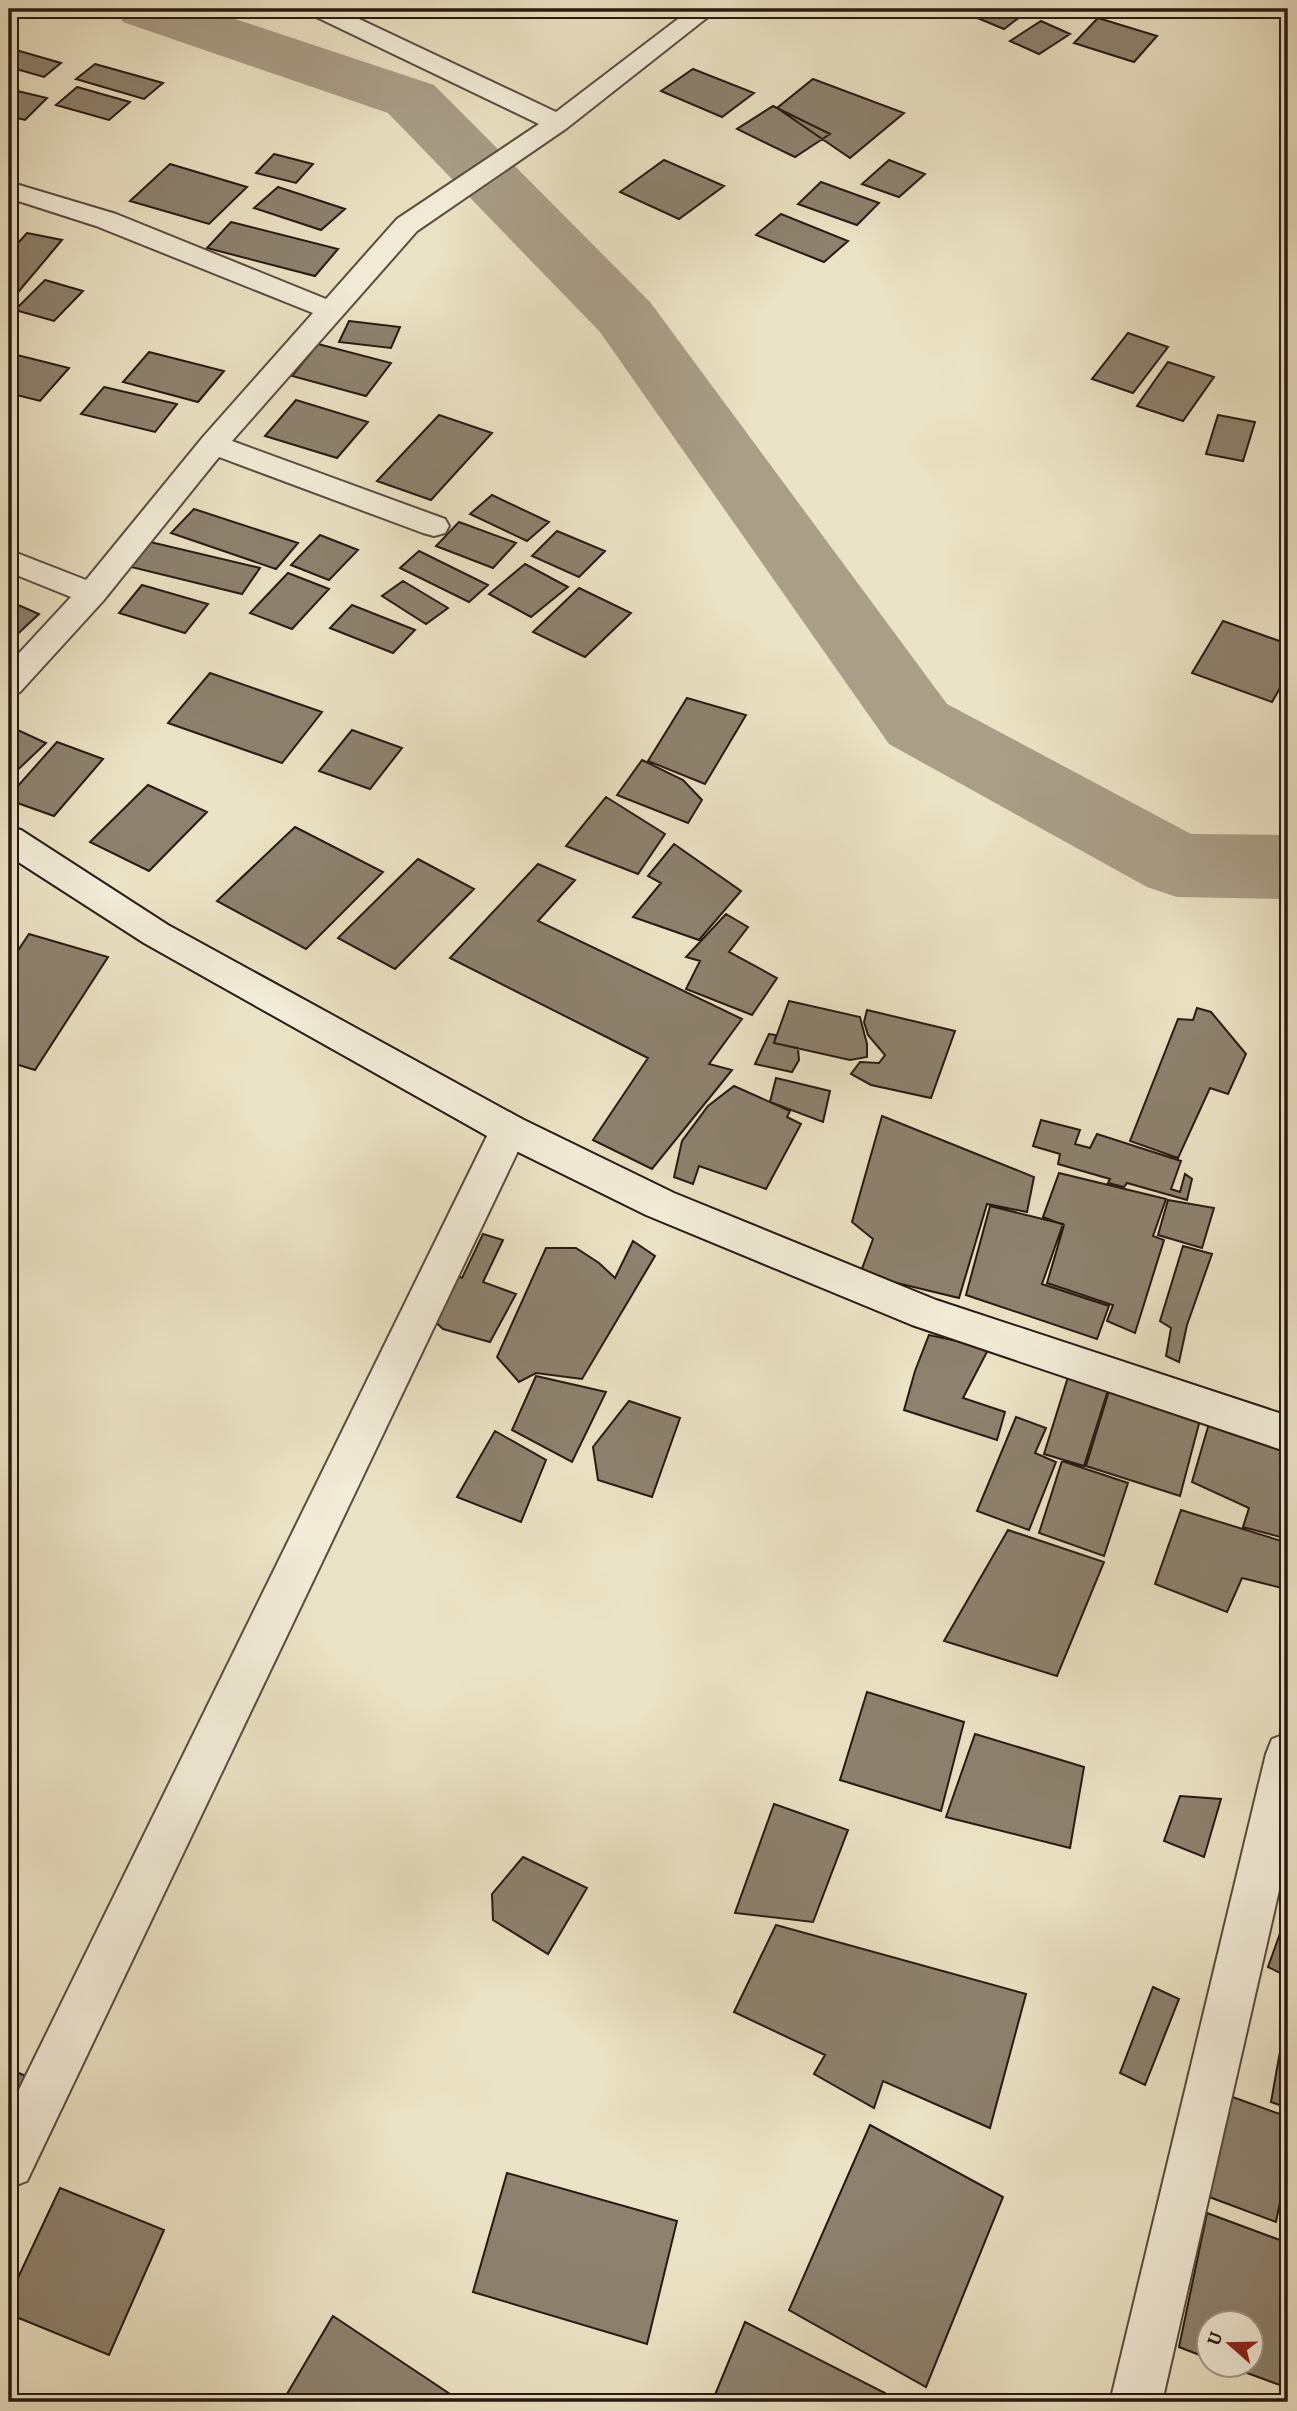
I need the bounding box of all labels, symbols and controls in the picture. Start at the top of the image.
north arrow [1196,2310,1266,2380]
text: U [1201,2328,1229,2349]

